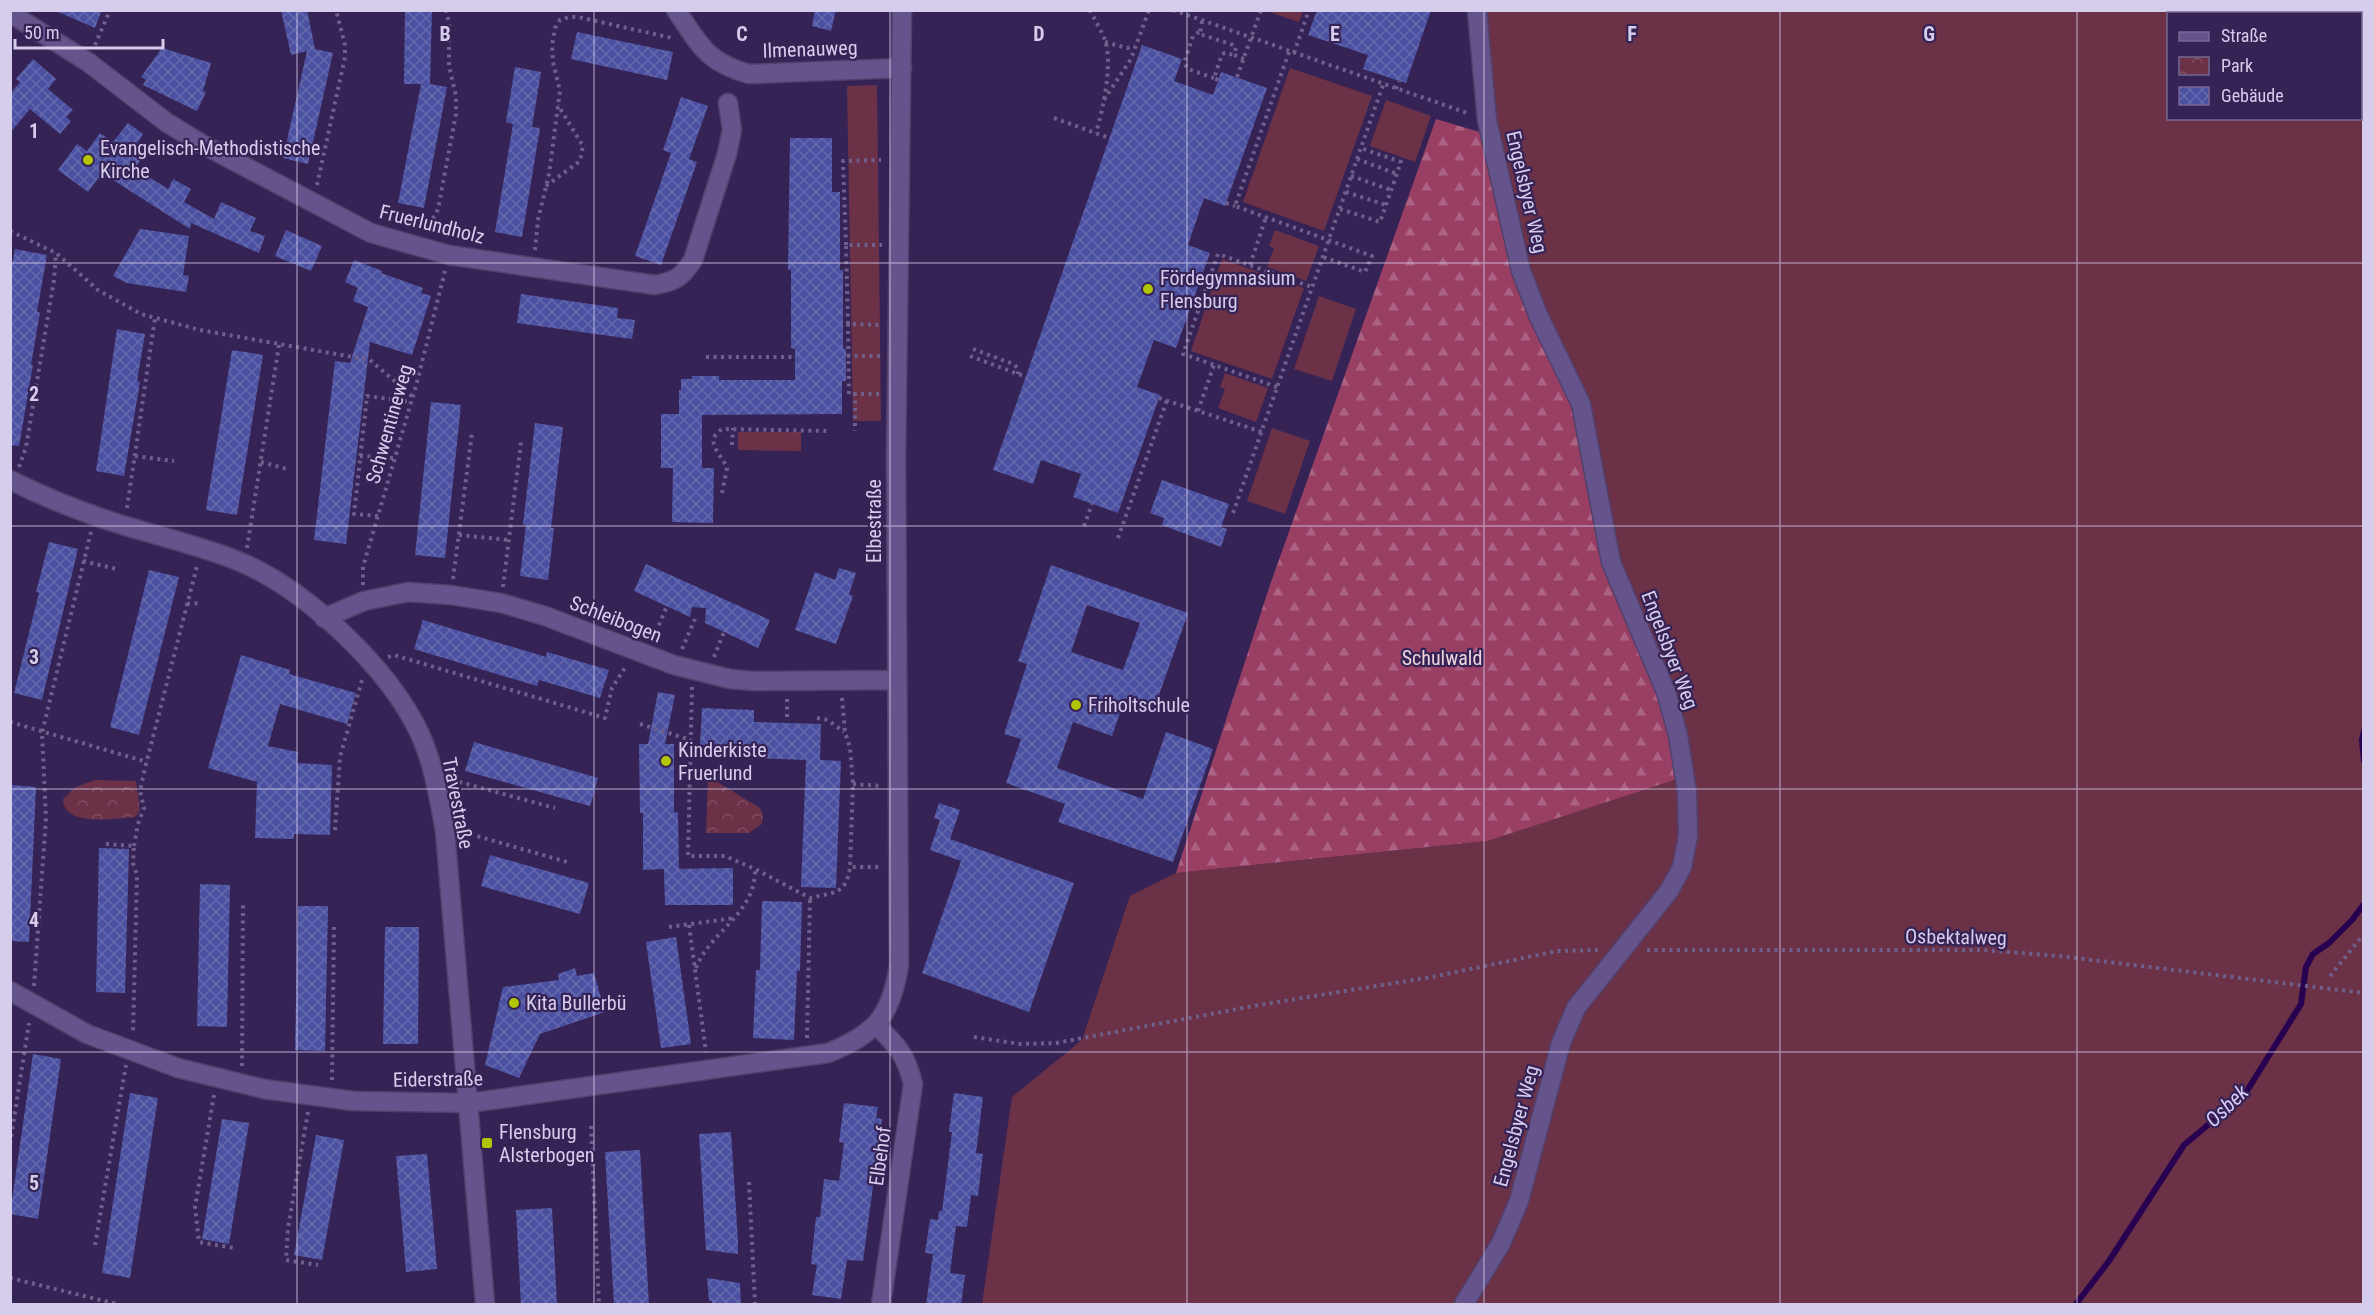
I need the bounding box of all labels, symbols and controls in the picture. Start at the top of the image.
scale bar [15,12,164,50]
legend [2167,12,2362,120]
text: 50 m [24,22,59,43]
text: B [439,22,451,46]
text: C [736,22,748,46]
text: D [1033,22,1045,46]
text: E [1330,22,1340,46]
text: F [1627,22,1637,46]
text: G [1923,22,1935,46]
text: Straße [2221,25,2267,46]
street label: Ilmenauweg [762,35,858,63]
text: Park [2221,55,2253,76]
text: Gebäude [2221,85,2284,106]
text: 1 [29,119,39,143]
street label: Engelsbyer Weg [1501,129,1553,255]
place label: Evangelisch-Methodistische Kirche [100,136,320,183]
marker: Evangelisch-Methodistische Kirche [81,153,95,167]
street label: Fruerlundholz [377,199,487,249]
place label: Fördegymnasium Flensburg [1160,266,1296,313]
marker: Fördegymnasium Flensburg [1141,282,1155,296]
street label: Schwentineweg [360,362,418,486]
text: 2 [29,382,39,406]
street label: Elbestraße [862,479,886,563]
street label: Engelsbyer Weg [1636,587,1704,713]
street label: Schleibogen [567,590,665,648]
text: 3 [29,645,39,669]
park label: Schulwald [1402,646,1482,670]
place label: Friholtschule [1088,693,1190,717]
marker: Friholtschule [1069,698,1083,712]
place label: Kinderkiste Fruerlund [678,738,767,785]
marker: Kinderkiste Fruerlund [659,754,673,768]
street label: Travestraße [437,755,479,851]
text: 4 [29,908,39,932]
street label: Osbektalweg [1905,924,2007,950]
place label: Kita Bullerbü [526,991,626,1015]
marker: Kita Bullerbü [507,996,521,1010]
street label: Engelsbyer Weg [1488,1063,1544,1189]
street label: Eiderstraße [393,1066,483,1092]
water label: Osbek [2201,1079,2254,1132]
place label: Flensburg Alsterbogen [499,1120,594,1167]
street label: Elbehof [864,1124,896,1187]
marker: Flensburg Alsterbogen [480,1136,494,1150]
text: 5 [29,1171,39,1195]

